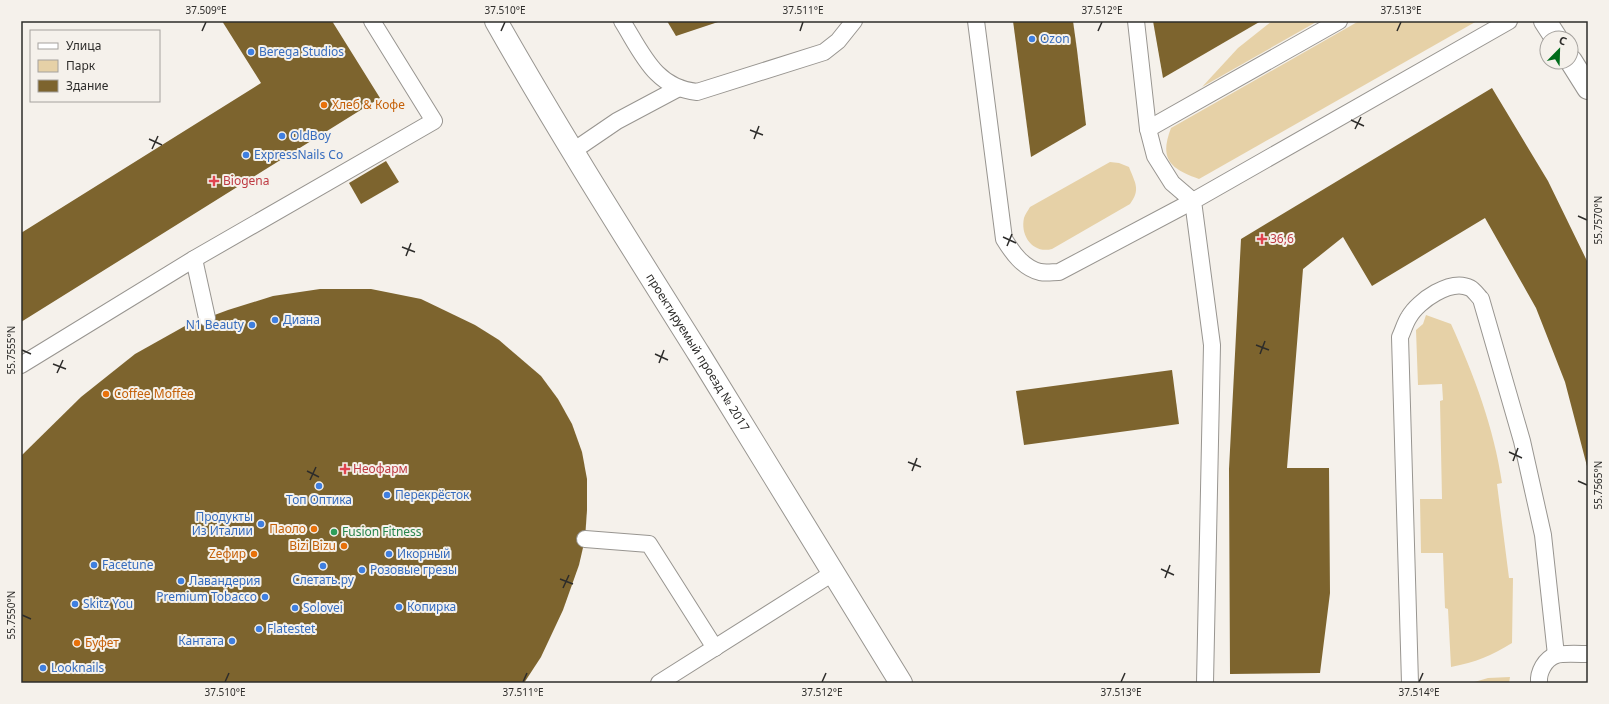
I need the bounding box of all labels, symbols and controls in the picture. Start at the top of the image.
text: 37.509°E [185,3,227,17]
text: 37.510°E [484,3,526,17]
text: 37.511°E [782,3,824,17]
text: 37.512°E [1081,3,1123,17]
text: 37.513°E [1380,3,1422,17]
legend [30,30,160,102]
place label: Ozon [1040,30,1070,47]
north arrow [1539,30,1579,70]
text: С [1557,32,1569,49]
marker: Ozon [1027,34,1037,44]
text: Улица [66,37,101,54]
place label: Berega Studios [259,43,344,60]
marker: Berega Studios [246,47,256,57]
text: Парк [66,57,96,74]
text: Здание [66,77,109,94]
place label: Хлеб & Кофе [332,96,405,113]
marker: Хлеб & Кофе [319,100,329,110]
place label: OldBoy [290,127,332,144]
marker: OldBoy [277,131,287,141]
place label: ExpressNails Co [254,146,343,163]
marker: ExpressNails Co [241,150,251,160]
place label: Biogena [223,172,269,189]
marker: Biogena [208,175,220,187]
text: 55.7570°N [1591,196,1605,244]
place label: 36,6 [1270,230,1294,247]
marker: 36,6 [1257,234,1267,244]
street label: проектируемый проезд № 2017 [642,270,754,434]
place label: Диана [283,311,320,328]
marker: Диана [270,315,280,325]
place label: N1 Beauty [186,316,245,333]
marker: N1 Beauty [247,320,257,330]
text: 55.7555°N [4,326,18,374]
place label: Coffee Moffee [114,385,194,402]
marker: Coffee Moffee [101,389,111,399]
place label: Неофарм [353,460,408,477]
text: 55.7565°N [1591,461,1605,509]
marker: Неофарм [340,464,350,474]
marker: Топ Оптика [314,481,324,491]
place label: Перекрёсток [395,486,470,503]
marker: Перекрёсток [382,490,392,500]
place label: Топ Оптика [286,491,352,508]
place label: Продукты Из Италии [192,508,253,539]
marker: Продукты Из Италии [256,519,266,529]
place label: Паоло [269,520,306,537]
place label: Fusion Fitness [342,523,422,540]
marker: Паоло [309,524,319,534]
marker: Fusion Fitness [329,527,339,537]
place label: Bizi Bizu [289,537,336,554]
marker: Bizi Bizu [339,541,349,551]
place label: Zефир [209,545,246,562]
place label: Икорный [397,545,451,562]
marker: Zефир [249,549,259,559]
marker: Икорный [384,549,394,559]
place label: Facetune [102,556,154,573]
marker: Facetune [89,560,99,570]
marker: Слетать.ру [318,561,328,571]
place label: Розовые грезы [370,561,457,578]
marker: Розовые грезы [357,565,367,575]
place label: Слетать.ру [292,571,355,588]
place label: Лавандерия [189,572,260,589]
marker: Лавандерия [176,576,186,586]
place label: Premium Tobacco [156,588,257,605]
text: 55.7550°N [4,591,18,639]
marker: Premium Tobacco [260,592,270,602]
place label: Skitz You [83,595,133,612]
place label: Копирка [407,598,456,615]
marker: Skitz You [70,599,80,609]
place label: Solovei [303,599,343,616]
marker: Копирка [394,602,404,612]
marker: Solovei [290,603,300,613]
place label: Flatestet [267,620,316,637]
marker: Flatestet [254,624,264,634]
place label: Кантата [178,632,224,649]
place label: Буфет [85,634,119,651]
marker: Кантата [227,636,237,646]
marker: Буфет [72,638,82,648]
place label: Looknails [51,659,105,676]
marker: Looknails [38,663,48,673]
text: 37.510°E [204,685,246,699]
text: 37.511°E [502,685,544,699]
text: 37.512°E [801,685,843,699]
text: 37.513°E [1100,685,1142,699]
text: 37.514°E [1398,685,1440,699]

